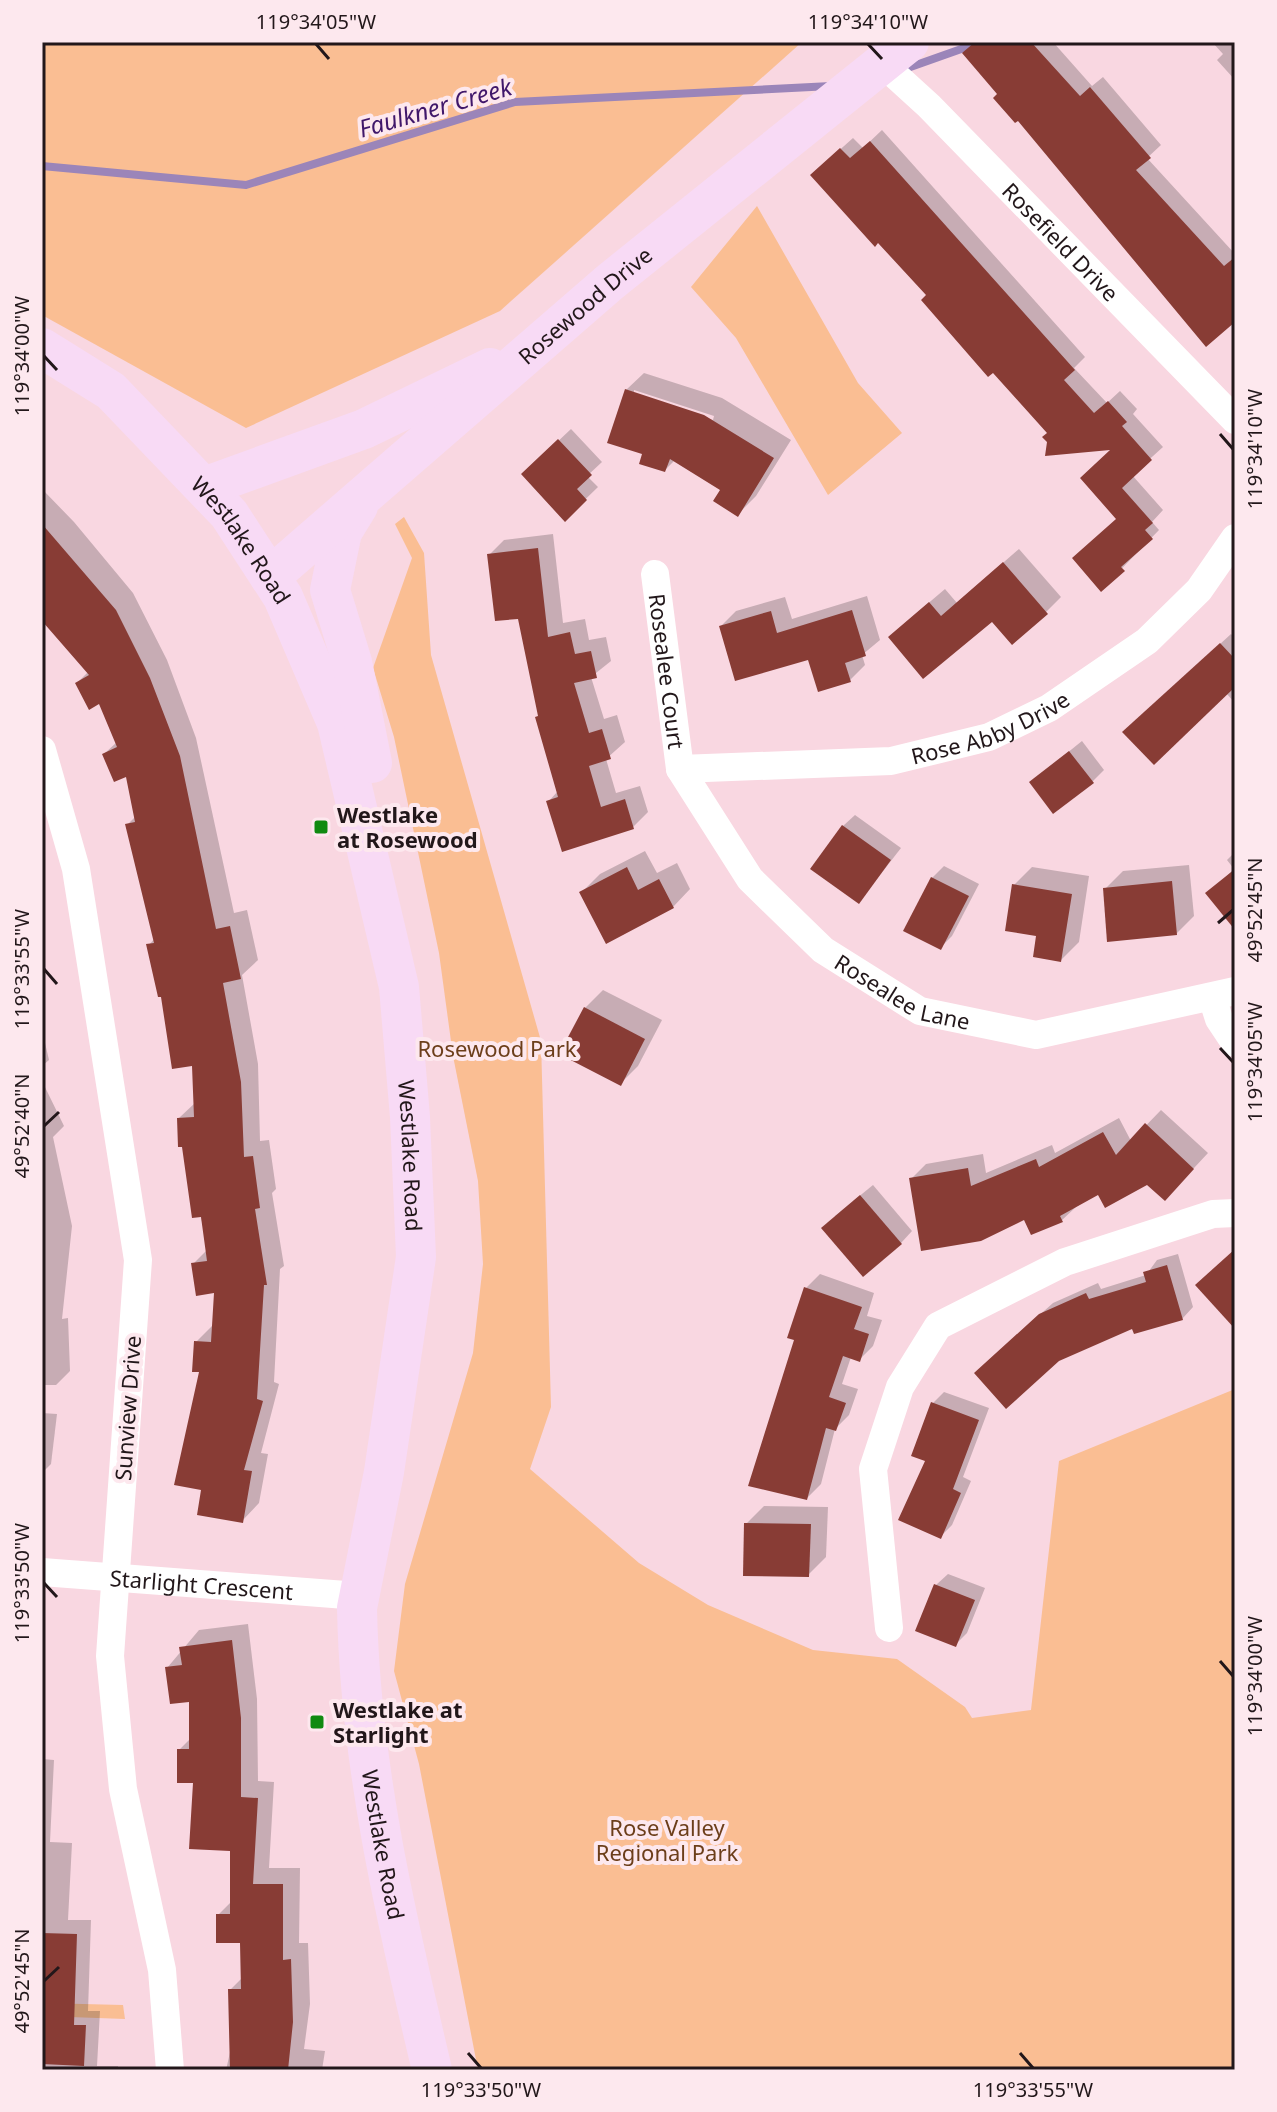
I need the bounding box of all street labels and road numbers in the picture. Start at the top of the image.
street label: Rosefield Drive [996,175,1126,307]
street label: Rosewood Drive [511,239,658,370]
street label: Westlake Road [185,469,298,609]
street label: Rosealee Court [643,592,692,751]
street label: Rose Abby Drive [908,684,1075,771]
street label: Rosealee Lane [829,946,973,1036]
street label: Westlake Road [392,1078,430,1232]
street label: Sunview Drive [107,1334,147,1482]
street label: Starlight Crescent [109,1562,294,1606]
street label: Westlake Road [356,1768,412,1922]

